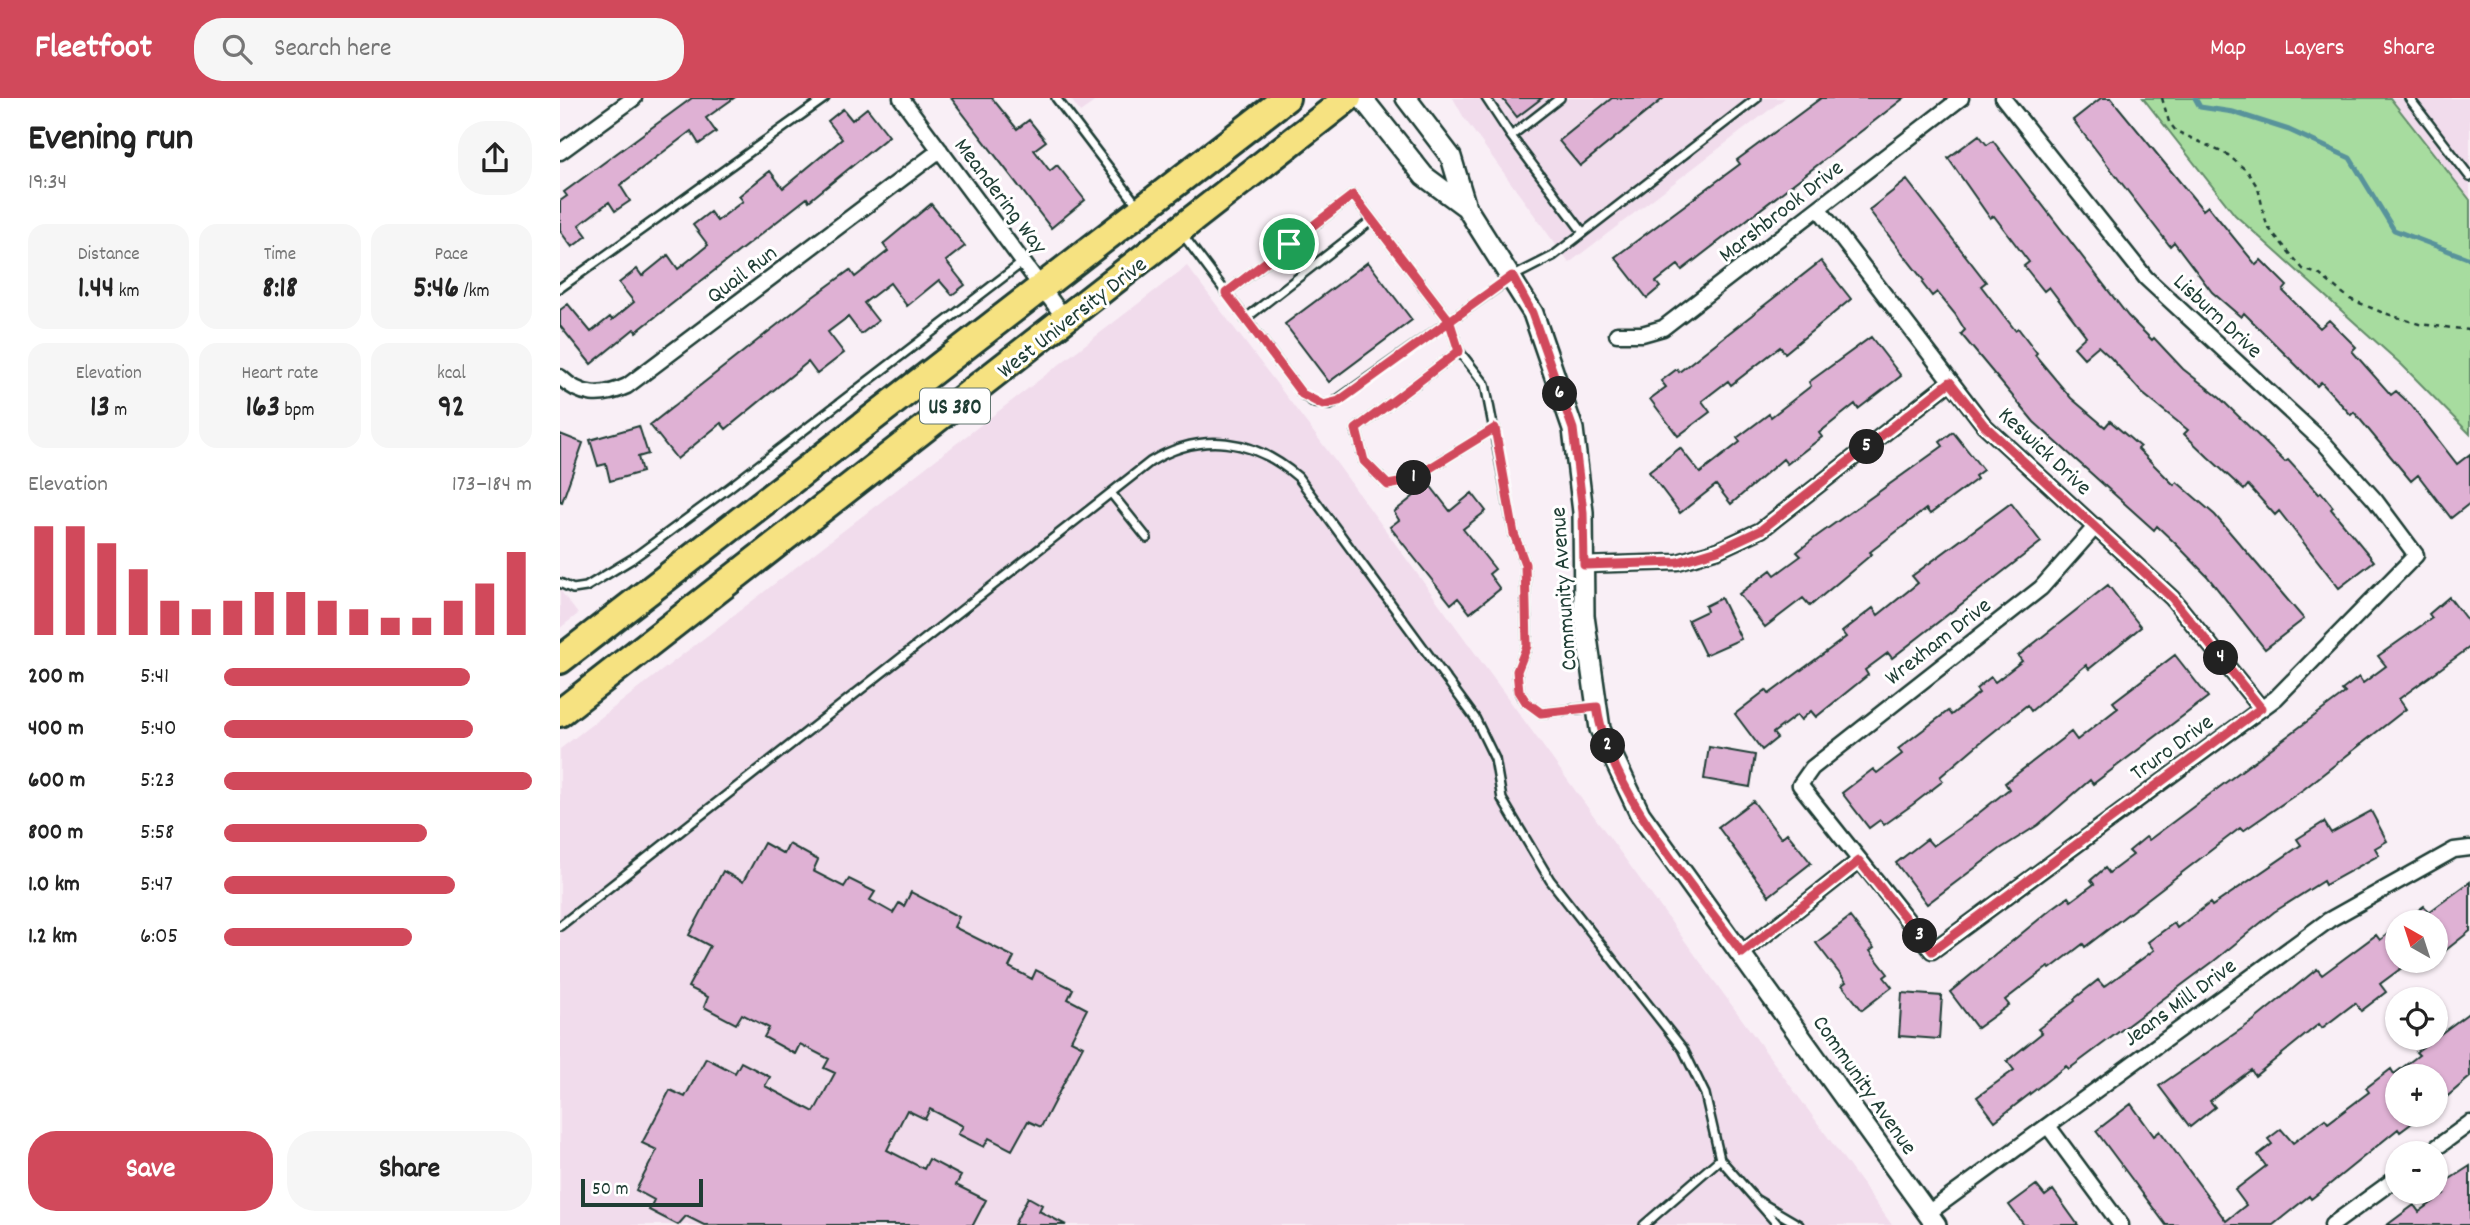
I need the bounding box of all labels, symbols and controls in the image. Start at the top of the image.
search box [194,18,684,81]
text: Fleetfoot [35,26,152,73]
icon: search [218,30,256,68]
text: Search here [274,31,391,68]
text: Map [2210,32,2246,66]
text: Layers [2284,32,2345,66]
text: Share [2383,32,2435,66]
text: Evening run [28,113,193,168]
button: share [458,121,532,195]
street label: Meandering Way [945,132,1054,263]
street label: Marshbrook Drive [1713,153,1852,272]
text: 19:34 [28,167,67,200]
pin [1259,214,1319,274]
icon: arrive [1270,225,1308,263]
street label: Quail Run [701,238,785,313]
text: Distance [78,242,140,269]
text: Time [264,242,296,269]
text: Pace [435,242,468,269]
street label: West University Drive [991,250,1155,388]
street label: Lisburn Drive [2164,267,2269,368]
text: 1.44 [78,269,114,312]
text: 8:18 [262,269,298,312]
text: 5:46 [413,269,459,312]
text: km [114,279,139,306]
text: /km [459,279,490,306]
text: Elevation [76,361,142,388]
text: Heart rate [242,361,318,388]
text: kcal [437,361,466,388]
pin: 6 [1542,376,1578,412]
text: 6 [1555,380,1564,407]
text: 13 [90,388,110,431]
text: 163 [246,388,280,431]
text: 92 [438,388,465,431]
road number: US 380 [920,388,990,424]
text: m [110,398,127,425]
text: bpm [280,398,314,425]
street label: Keswick Drive [1989,400,2098,505]
pin: 5 [1850,430,1884,464]
text: 5 [1862,433,1871,460]
pin: 1 [1396,460,1432,496]
text: 1 [1411,464,1416,491]
text: Elevation [28,469,108,502]
text: 173–184 m [452,469,532,502]
street label: Community Avenue [1543,506,1588,672]
street label: Wrexham Drive [1879,591,1999,695]
pin: 4 [2204,640,2238,676]
text: 4 [2217,644,2224,671]
text: 200 m [28,661,84,694]
text: 5:41 [140,661,169,694]
street label: Truro Drive [2125,707,2222,790]
text: 400 m [28,713,84,746]
text: 5:40 [140,713,177,746]
pin: 2 [1590,728,1626,764]
text: 2 [1603,732,1612,759]
text: 600 m [28,765,85,798]
text: 5:23 [140,765,175,798]
text: 800 m [28,817,83,850]
text: 5:58 [140,817,174,850]
text: 1.0 km [28,869,80,902]
text: 5:47 [140,869,173,902]
north arrow [2385,910,2448,973]
map controls [2385,910,2448,1204]
pin: 3 [1902,918,1938,954]
text: 1.2 km [28,921,77,954]
text: 6:05 [140,921,178,954]
text: 3 [1915,922,1924,949]
street label: Jeans Mill Drive [2118,951,2245,1056]
button: locate [2385,987,2448,1050]
street label: Community Avenue [1803,1009,1924,1163]
button: + [2385,1064,2448,1127]
button: Save [28,1131,273,1211]
button: Share [287,1131,532,1211]
button: − [2385,1141,2448,1204]
scale bar [581,1176,704,1208]
text: 50 m [592,1177,629,1204]

